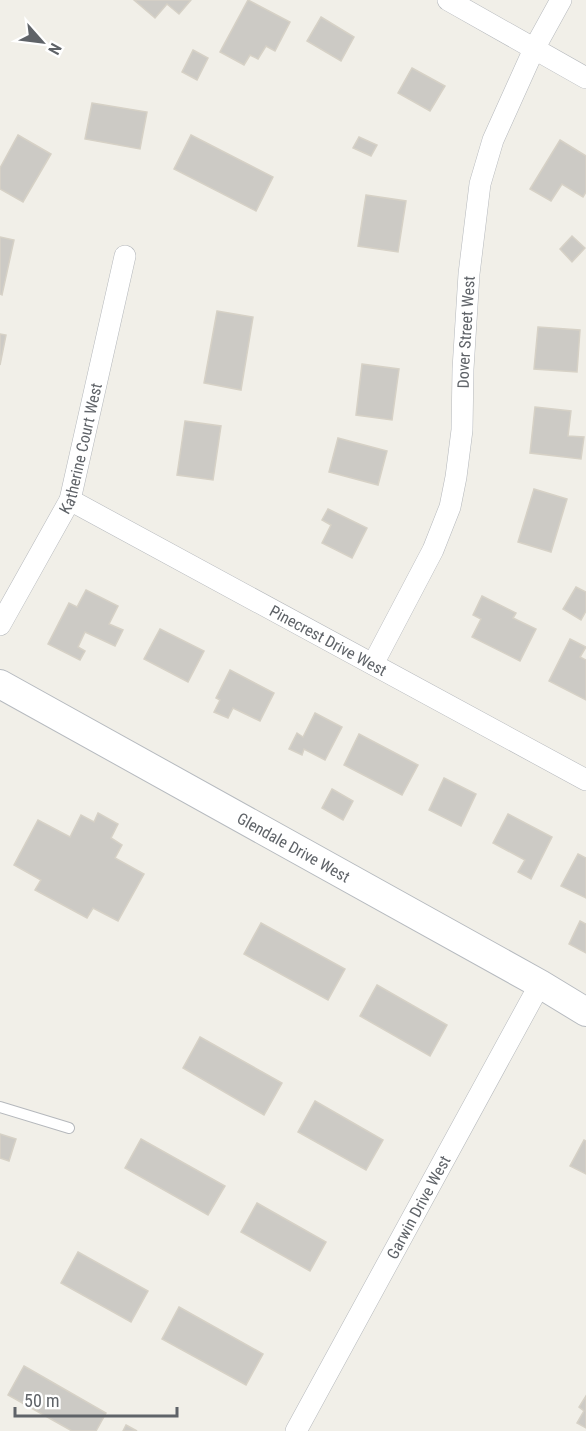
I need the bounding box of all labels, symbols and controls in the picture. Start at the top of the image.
north arrow [12,12,72,72]
text: N [44,40,65,58]
street label: Dover Street West [454,275,479,388]
street label: Katherine Court West [55,381,106,517]
street label: Pinecrest Drive West [266,601,390,680]
street label: Glendale Drive West [234,809,353,887]
street label: Garwin Drive West [383,1152,455,1262]
scale bar [15,1380,177,1418]
text: 50 m [24,1390,59,1411]

